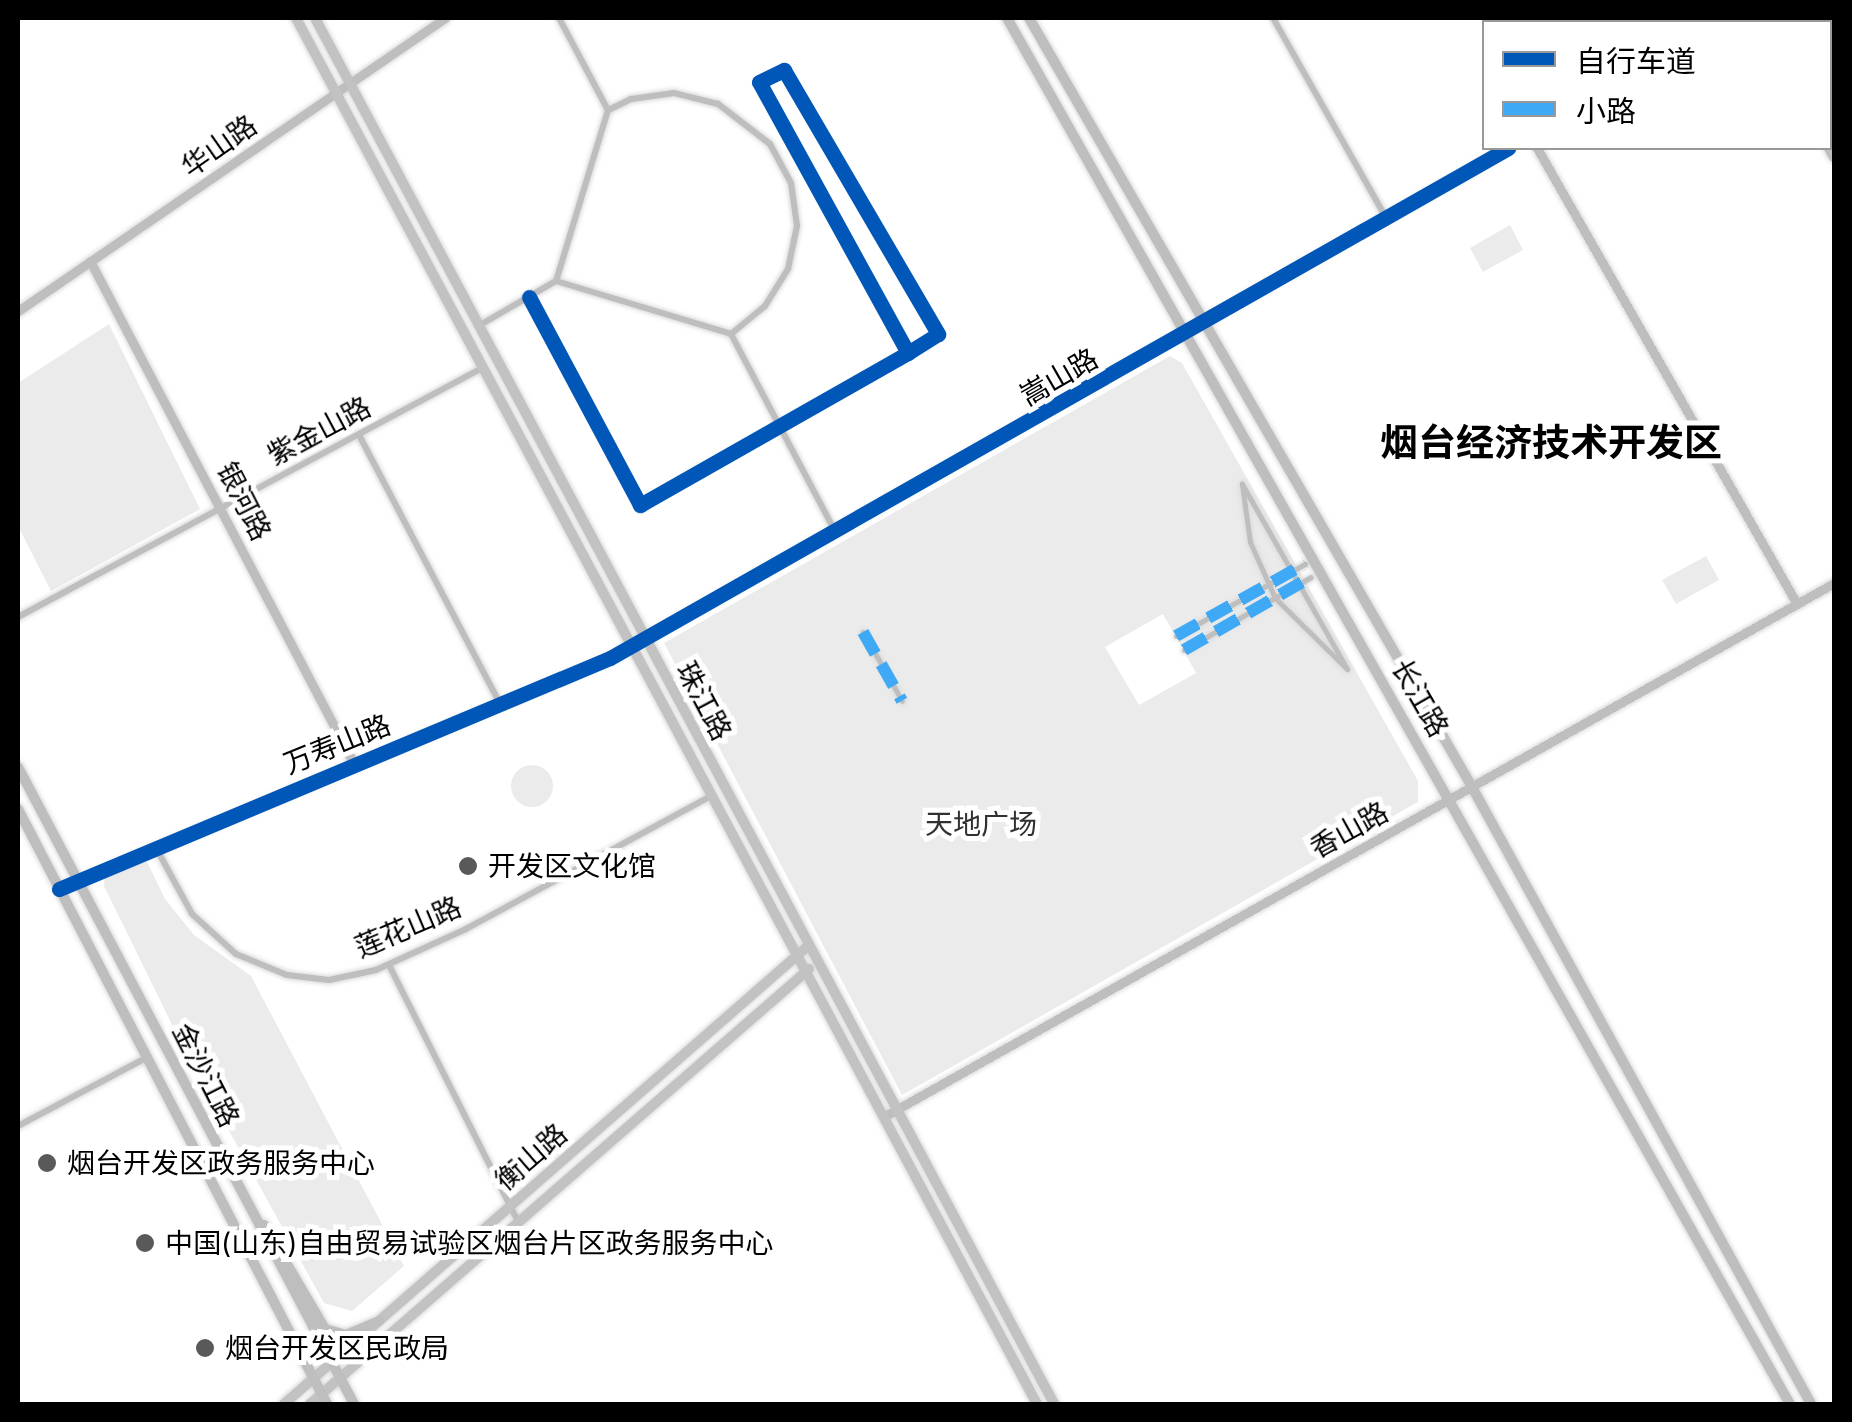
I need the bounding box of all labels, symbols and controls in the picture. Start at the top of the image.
legend [1482,20,1832,150]
text: 自行车道 [1576,43,1696,79]
text: 小路 [1576,93,1636,129]
street label: 华山路 [175,108,263,184]
street label: 嵩山路 [1014,341,1104,413]
street label: 紫金山路 [262,390,376,472]
district label: 烟台经济技术开发区 [1380,420,1722,466]
street label: 银河路 [210,456,278,546]
street label: 长江路 [1384,653,1456,743]
street label: 珠江路 [669,656,739,746]
street label: 万寿山路 [279,707,395,781]
street label: 香山路 [1304,795,1394,865]
park label: 天地广场 [925,807,1037,841]
place label: 开发区文化馆 [488,849,656,883]
marker: 开发区文化馆 [457,855,479,877]
street label: 莲花山路 [350,890,466,964]
street label: 金沙江路 [166,1017,246,1133]
street label: 衡山路 [488,1117,574,1197]
place label: 烟台开发区政务服务中心 [67,1146,375,1180]
marker: 烟台开发区政务服务中心 [36,1152,58,1174]
place label: 中国(山东)自由贸易试验区烟台片区政务服务中心 [165,1226,773,1260]
marker: 中国(山东)自由贸易试验区烟台片区政务服务中心 [134,1232,156,1254]
place label: 烟台开发区民政局 [225,1331,449,1365]
marker: 烟台开发区民政局 [194,1337,216,1359]

